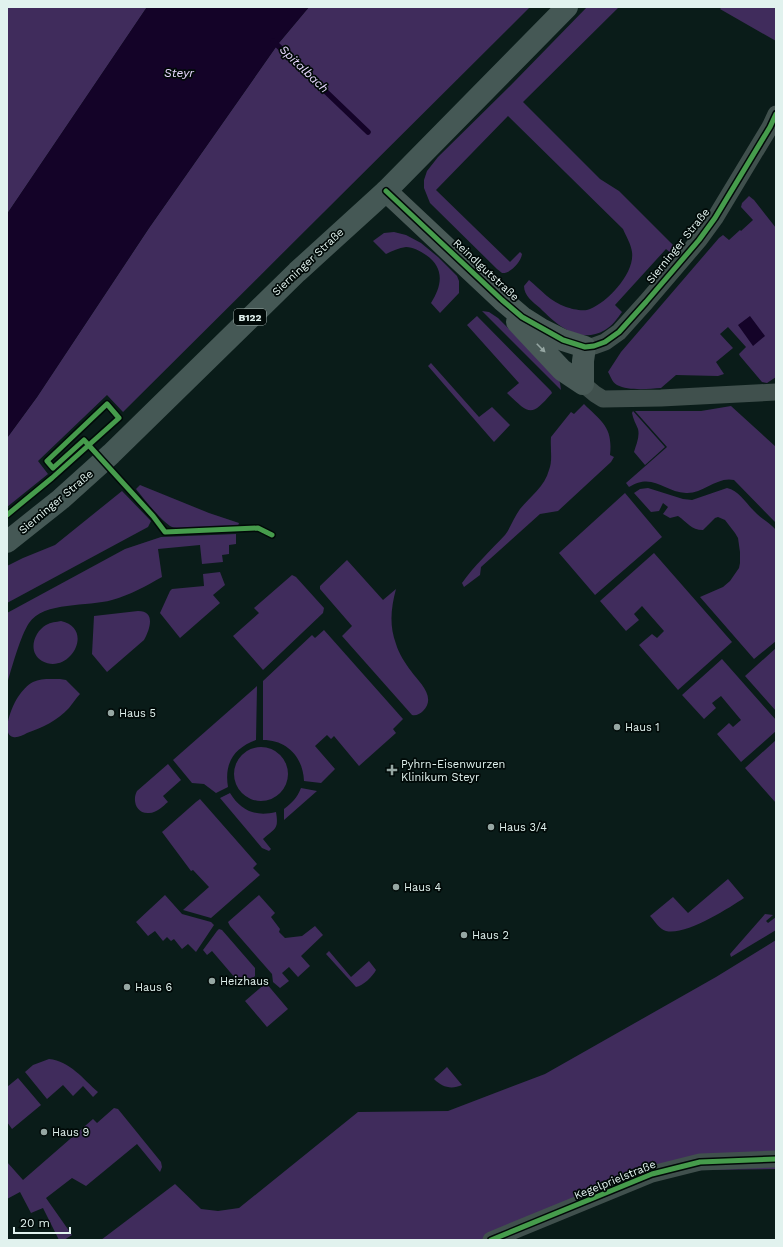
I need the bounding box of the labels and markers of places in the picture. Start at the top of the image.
place label: Haus 5 [119,707,156,720]
marker: Haus 5 [106,708,116,718]
place label: Haus 1 [625,721,660,734]
marker: Haus 1 [612,722,622,732]
place label: Pyhrn-Eisenwurzen Klinikum Steyr [401,758,505,784]
marker: Pyhrn-Eisenwurzen Klinikum Steyr [386,764,398,776]
place label: Haus 3/4 [499,821,547,834]
marker: Haus 3/4 [486,822,496,832]
place label: Haus 4 [404,881,442,894]
marker: Haus 4 [391,882,401,892]
place label: Haus 2 [472,929,509,942]
marker: Haus 2 [459,930,469,940]
place label: Heizhaus [220,975,269,988]
marker: Heizhaus [207,976,217,986]
place label: Haus 6 [135,981,173,994]
marker: Haus 6 [122,982,132,992]
place label: Haus 9 [52,1126,90,1139]
marker: Haus 9 [39,1127,49,1137]

